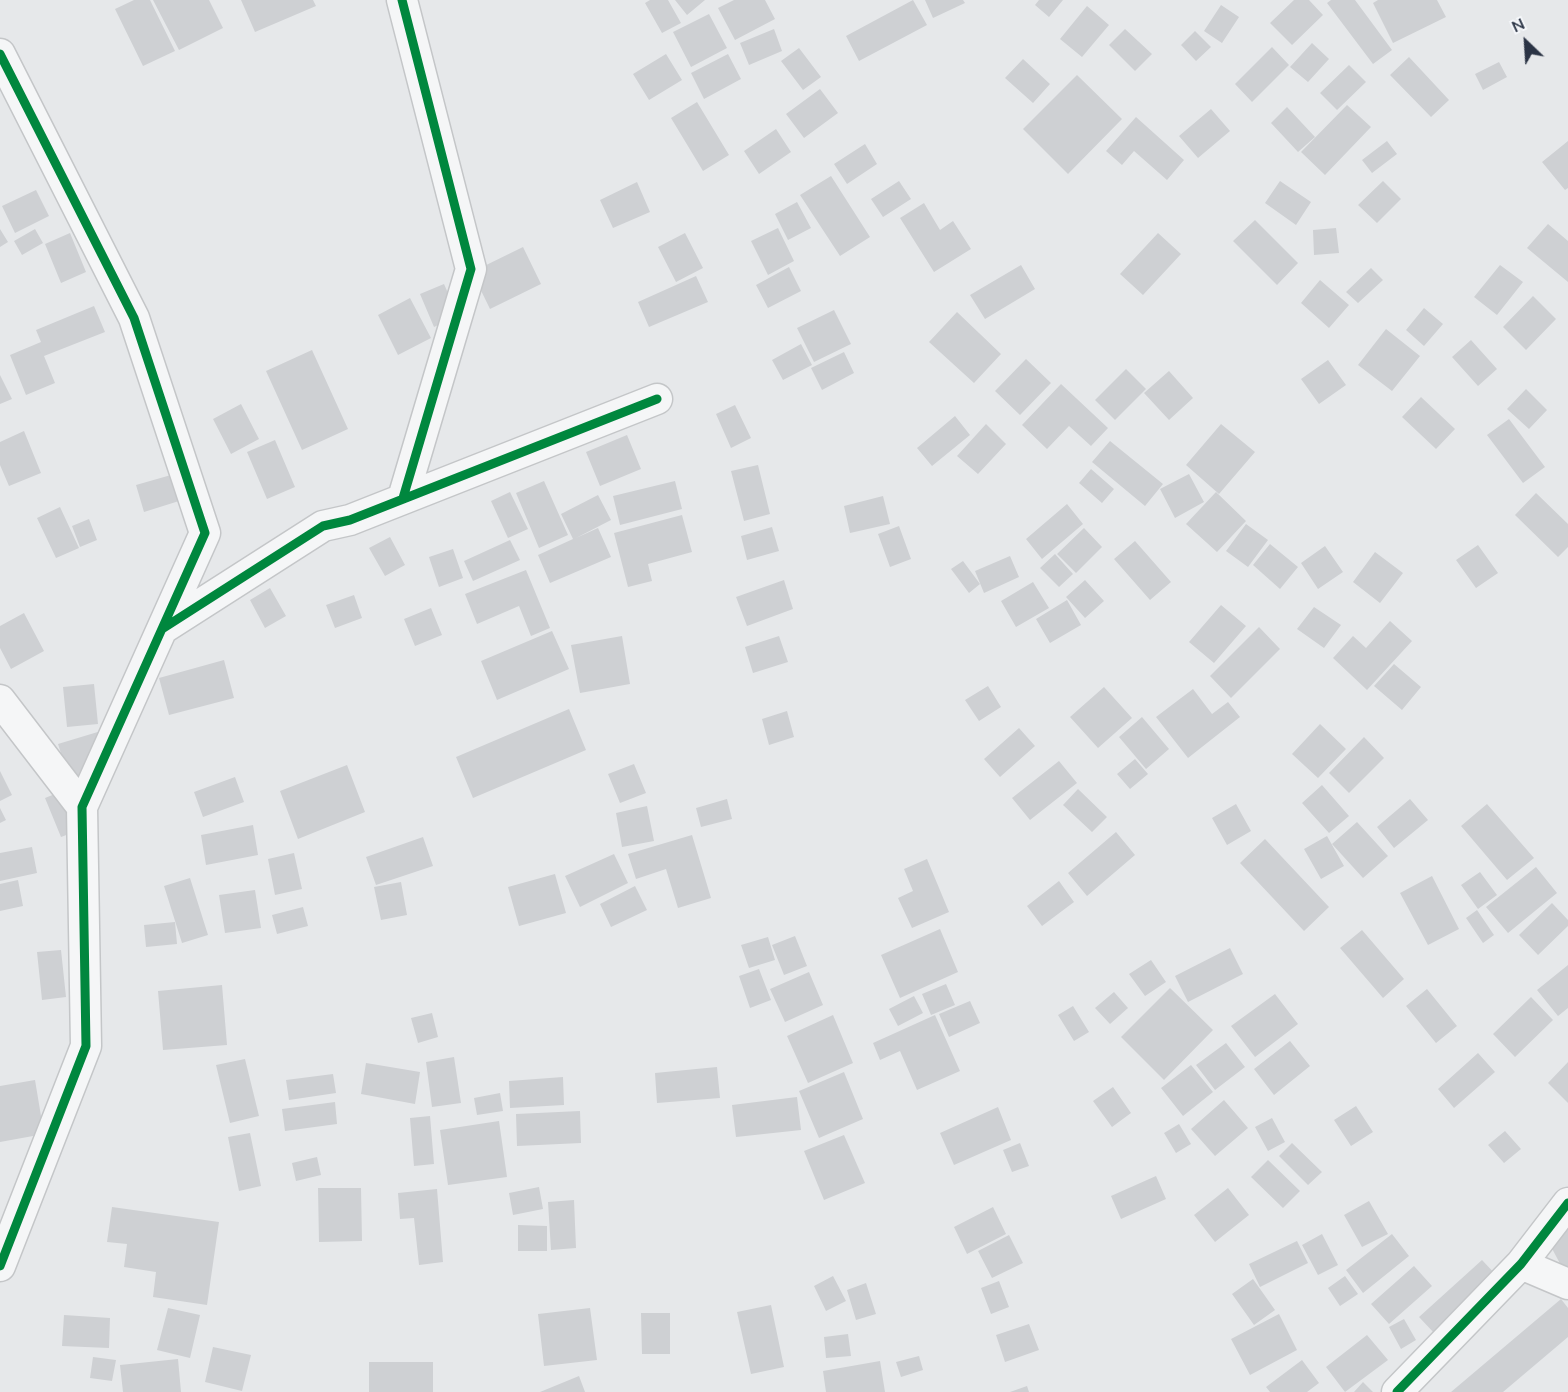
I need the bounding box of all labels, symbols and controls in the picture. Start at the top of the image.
north arrow [1496,12,1556,72]
text: N [1508,13,1528,38]

